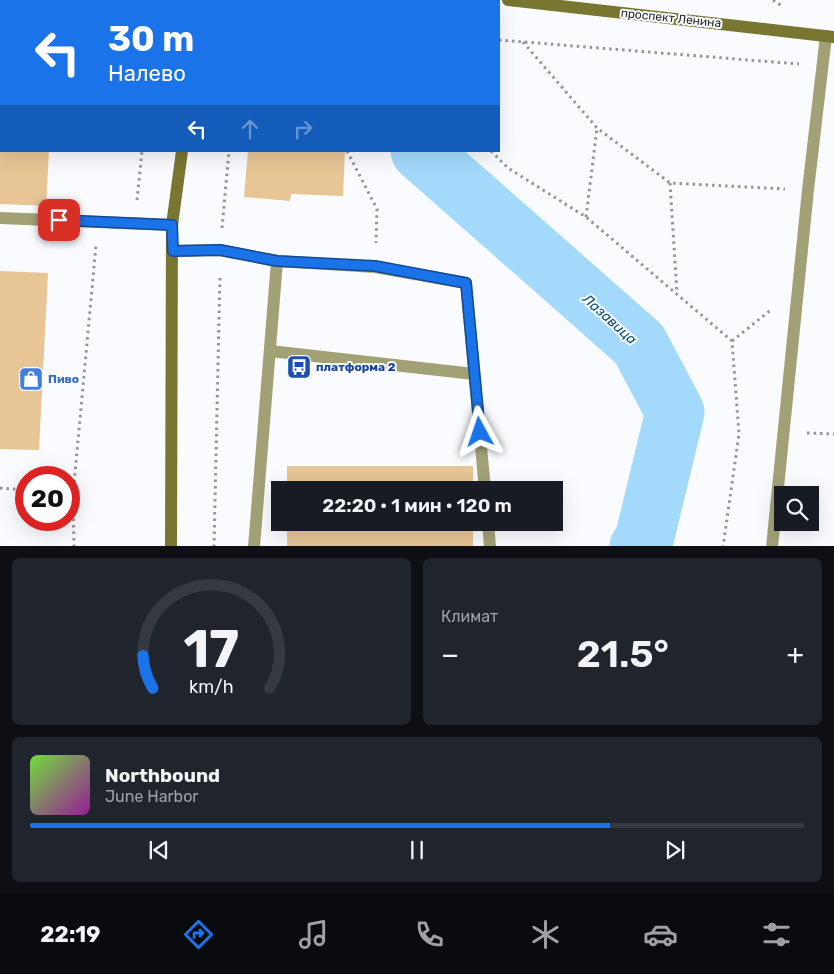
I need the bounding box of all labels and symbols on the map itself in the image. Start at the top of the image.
street label: проспект Ленина [620,6,722,30]
pin [38,199,80,241]
water label: Лазавица [578,290,640,348]
bus stop icon: платформа 2 [286,354,312,380]
place label: платформа 2 [316,360,396,374]
shop icon: Пиво [18,366,44,392]
place label: Пиво [48,372,79,386]
position arrow [453,405,505,457]
speed limit sign: 20 [15,466,80,531]

